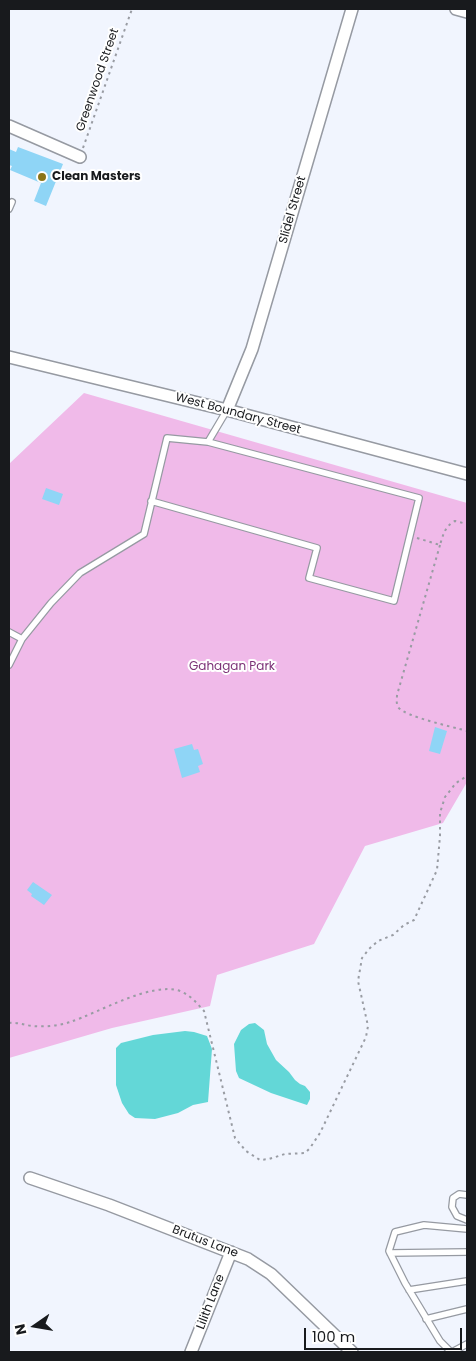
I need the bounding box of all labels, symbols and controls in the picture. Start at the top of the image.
street label: Greenwood Street [74,27,122,133]
place label: Clean Masters [52,170,141,184]
marker: Clean Masters [36,171,48,183]
street label: Slidel Street [276,174,310,246]
street label: West Boundary Street [174,390,302,438]
park label: Gahagan Park [189,660,275,674]
street label: Brutus Lane [170,1223,240,1261]
street label: Lilith Lane [194,1272,228,1332]
north arrow [10,1301,60,1351]
scale bar [306,1318,464,1350]
text: N [9,1322,31,1337]
text: 100 m [312,1326,355,1347]

